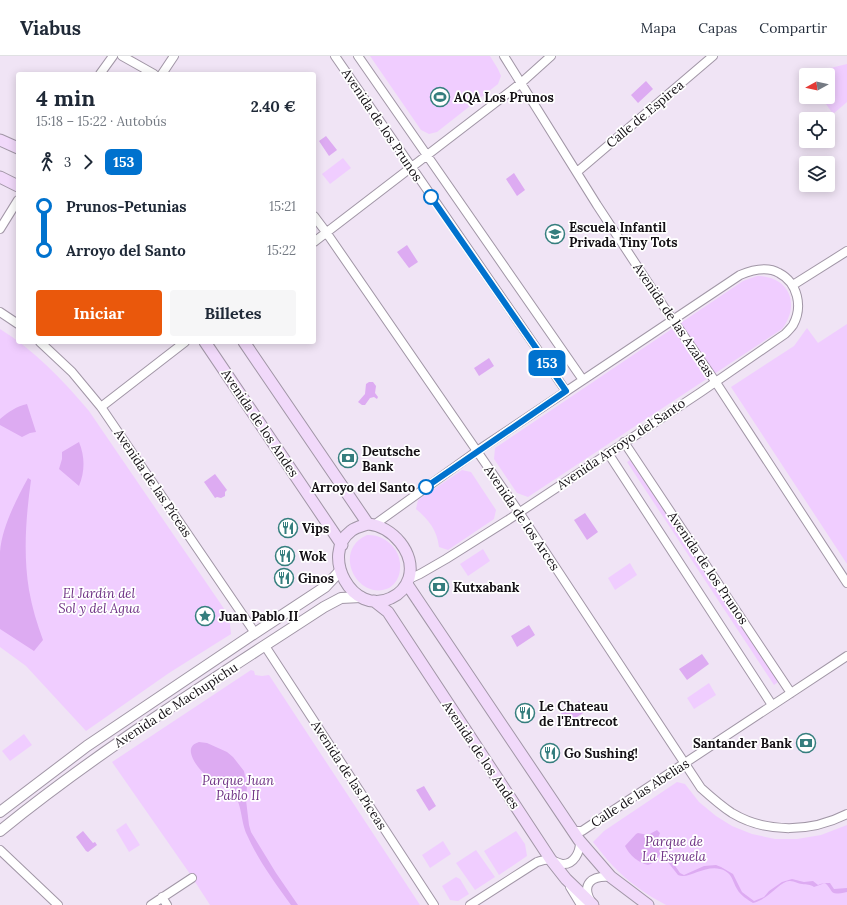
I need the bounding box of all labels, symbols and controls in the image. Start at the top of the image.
text: Viabus [20,16,81,40]
text: Mapa [641,19,676,37]
text: Capas [698,19,737,37]
text: Compartir [759,19,827,37]
street label: Avenida de los Prunos [337,65,426,185]
north arrow [799,68,835,104]
map controls [799,68,835,192]
street label: Calle de Espirea [603,76,688,151]
text: 4 min [36,84,95,112]
sports icon: AQA Los Prunos [429,86,451,108]
place label: AQA Los Prunos [454,89,554,106]
text: 2.40 € [251,97,296,116]
button: locate [799,112,835,148]
text: 15:18 – 15:22 · Autobús [36,113,167,130]
icon: walk [36,151,58,173]
icon: forward [77,151,99,173]
text: 153 [113,153,134,171]
text: 3 [64,154,71,171]
button: layers [799,156,835,192]
unlabelled marker [423,189,439,205]
text: Prunos-Petunias [66,197,187,216]
text: 15:21 [269,198,296,215]
place label: Escuela Infantil Privada Tiny Tots [569,219,678,251]
school or university icon: Escuela Infantil Privada Tiny Tots [544,223,566,245]
text: Arroyo del Santo [66,241,186,260]
text: 15:22 [267,242,296,259]
street label: Avenida de las Azaleas [629,259,718,380]
button: Iniciar [36,290,162,336]
button: Billetes [170,290,296,336]
line badge: 153 [524,350,570,376]
text: 153 [536,354,558,372]
street label: Avenida de los Andes [217,365,302,480]
street label: Avenida Arroyo del Santo [553,394,689,494]
street label: Avenida de las Píceas [110,425,196,540]
place label: Deutsche Bank [362,443,420,475]
bank icon: Deutsche Bank [337,447,359,469]
street label: Avenida de los Arces [480,461,564,574]
place label: Arroyo del Santo [311,479,415,496]
marker: Arroyo del Santo [418,479,434,495]
street label: Avenida de los Prunos [663,508,752,628]
restaurant icon: Vips [277,517,299,539]
place label: Vips [302,520,329,537]
restaurant icon: Wok [274,545,296,567]
place label: Wok [299,548,327,565]
restaurant icon: Ginos [273,567,295,589]
place label: Ginos [298,570,334,587]
bank icon: Kutxabank [428,576,450,598]
place label: Kutxabank [453,579,520,596]
park label: El Jardín del Sol y del Agua [58,585,141,617]
place icon: Juan Pablo II [194,605,216,627]
place label: Juan Pablo II [219,608,298,625]
street label: Avenida de Machupichu [110,659,241,752]
street label: Avenida de los Andes [438,697,523,812]
place label: Le Chateau de l'Entrecot [539,698,619,730]
restaurant icon: Le Chateau de l'Entrecot [514,702,536,724]
street label: Avenida de las Píceas [307,716,391,833]
bank icon: Santander Bank [795,732,817,754]
place label: Santander Bank [693,735,792,752]
restaurant icon: Go Sushing! [539,742,561,764]
place label: Go Sushing! [564,745,638,762]
street label: Calle de las Abelias [588,755,692,831]
park label: Parque Juan Pablo II [202,772,274,804]
park label: Parque de La Espuela [642,833,707,865]

